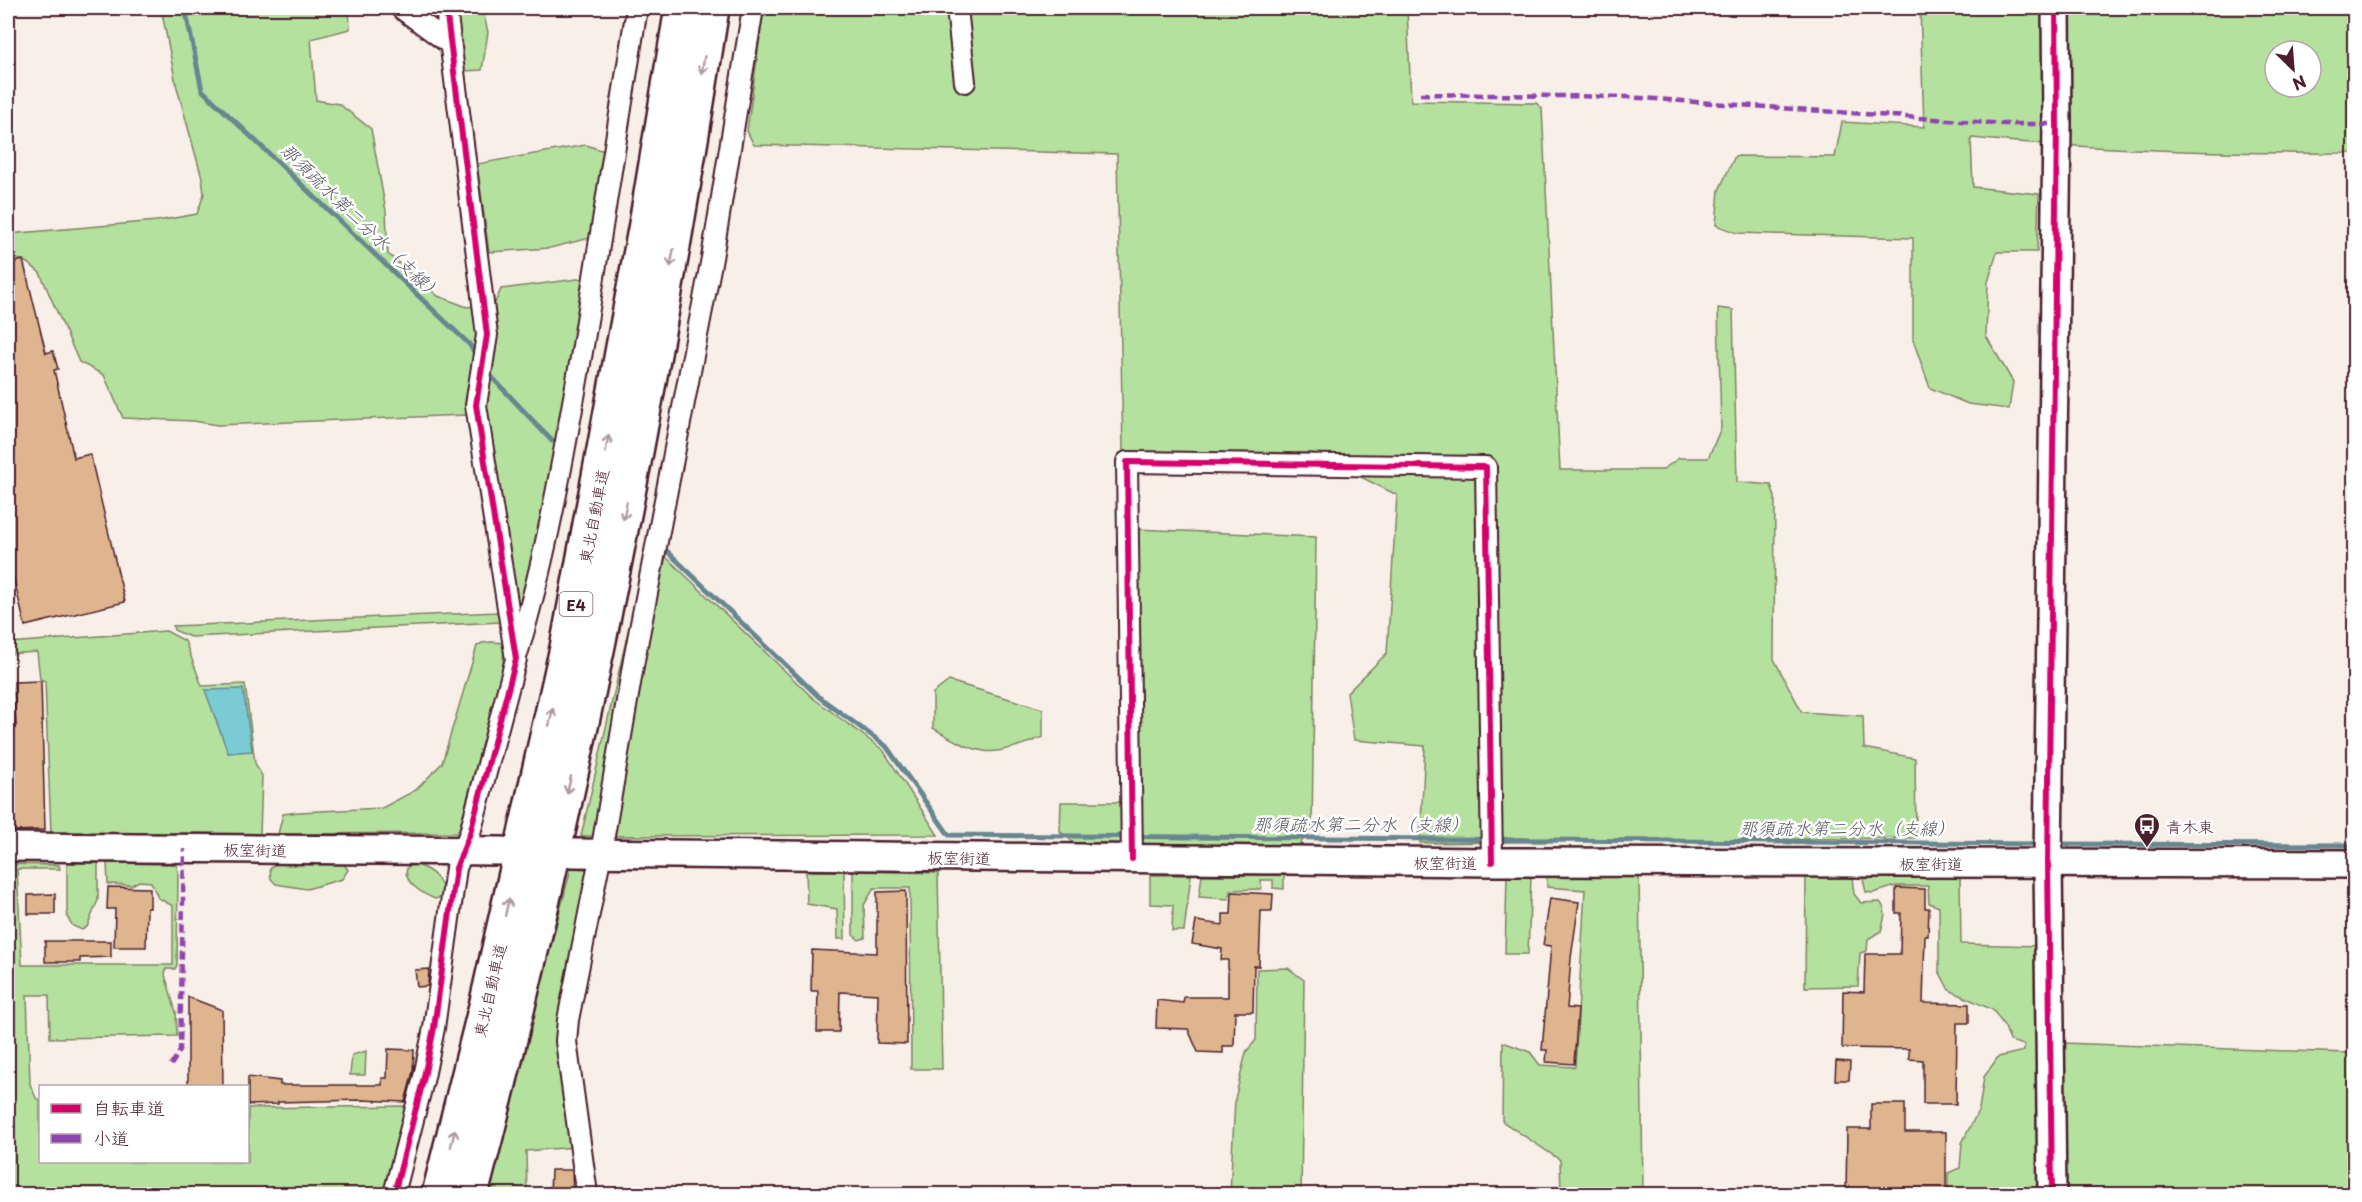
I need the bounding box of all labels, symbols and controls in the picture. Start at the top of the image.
north arrow [2263,39,2323,99]
one-way arrow [697,55,708,75]
text: N [2289,70,2311,97]
water label: 那須疏水第二分水（支線） [275,136,449,306]
one-way arrow [666,248,677,267]
one-way arrow [602,434,613,454]
street label: 東北自動車道 [572,467,614,565]
one-way arrow [619,501,630,521]
road number: E4 [560,592,592,616]
one-way arrow [546,708,558,727]
one-way arrow [562,775,574,794]
water label: 那須疏水第二分水（支線） [1253,810,1469,837]
bus stop icon: 青木東 [2132,811,2162,849]
water label: 那須疏水第二分水（支線） [1739,814,1955,841]
place label: 青木東 [2166,814,2214,838]
street label: 板室街道 [223,836,287,862]
street label: 板室街道 [927,844,991,870]
street label: 板室街道 [1413,850,1477,874]
street label: 板室街道 [1899,851,1963,875]
one-way arrow [502,898,513,917]
street label: 東北自動車道 [467,941,511,1039]
legend [39,1085,249,1163]
text: 自転車道 [93,1094,165,1121]
text: 小道 [93,1124,129,1151]
one-way arrow [448,1129,460,1148]

